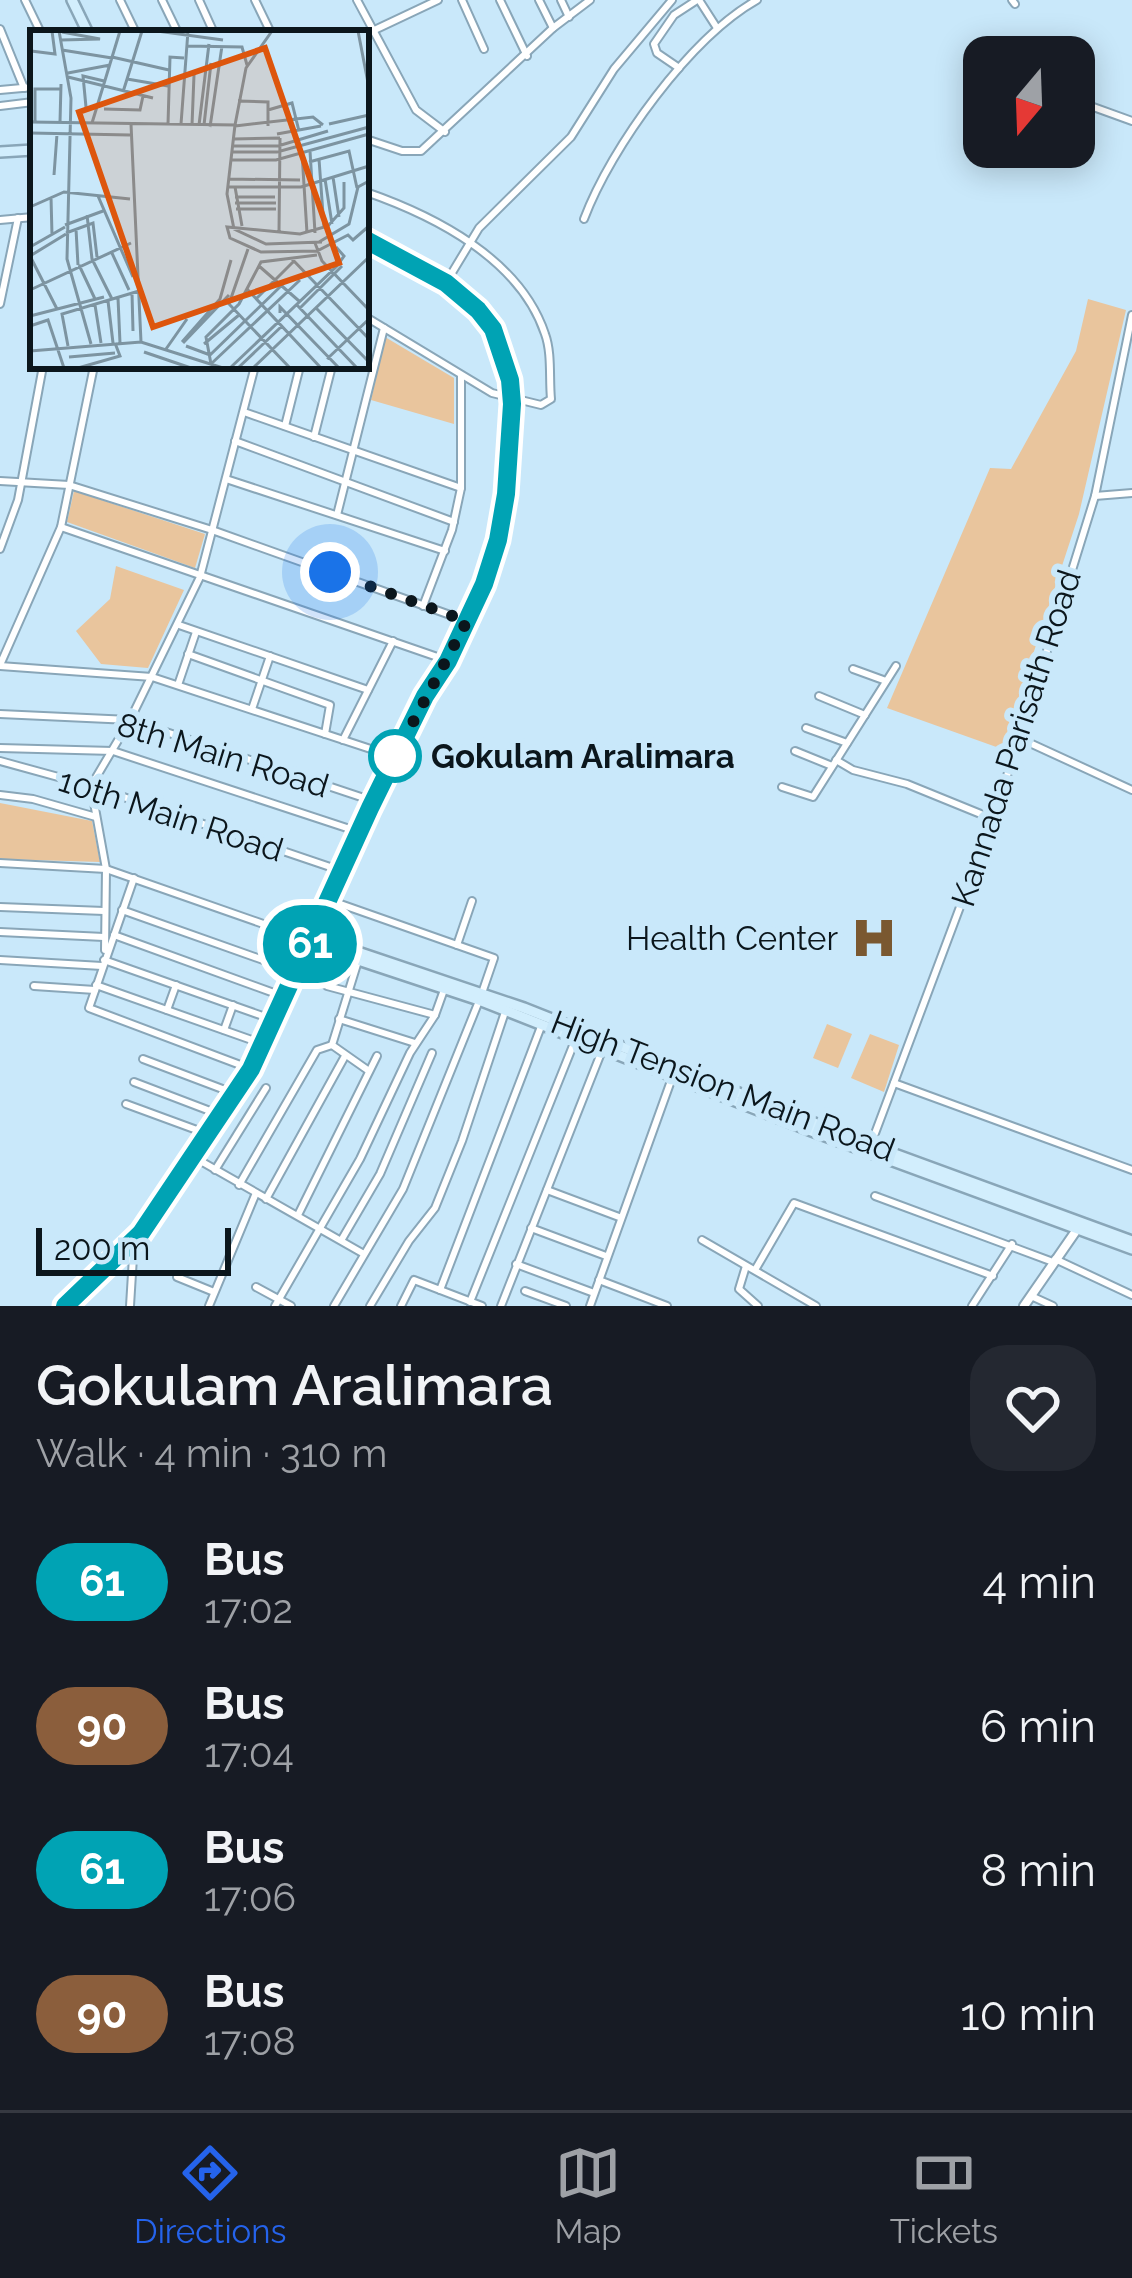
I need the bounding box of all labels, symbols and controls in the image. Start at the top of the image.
inset map [30,30,369,369]
north arrow [963,36,1095,168]
map controls [963,36,1095,168]
your location [300,542,360,602]
street label: Kannada Parisath Road [943,565,1089,911]
street label: 8th Main Road [113,704,333,806]
marker: Gokulam Aralimara [370,731,420,781]
place label: Gokulam Aralimara [431,737,735,776]
street label: 10th Main Road [54,760,288,870]
line badge: 61 [256,905,364,983]
hospital icon: Health Center [849,913,899,963]
text: 61 [287,919,333,968]
place label: Health Center [626,919,838,958]
street label: High Tension Main Road [546,1002,900,1170]
scale bar [36,1222,231,1275]
text: 200 m [54,1229,150,1268]
button: heart [970,1345,1096,1471]
text: Gokulam Aralimara [36,1351,553,1418]
text: Walk · 4 min · 310 m [36,1430,387,1476]
text: Bus [204,1533,285,1586]
text: 4 min [983,1556,1096,1609]
text: 61 [79,1557,125,1606]
text: 17:02 [204,1586,293,1632]
text: Bus [204,1677,285,1730]
text: 6 min [980,1700,1096,1753]
text: 90 [77,1701,127,1750]
text: 17:04 [204,1730,294,1776]
text: Bus [204,1821,285,1874]
text: 8 min [980,1844,1096,1897]
text: 61 [79,1845,125,1894]
text: 17:06 [204,1874,296,1920]
text: Bus [204,1965,285,2018]
text: 10 min [960,1988,1096,2041]
text: 90 [77,1989,127,2038]
text: 17:08 [204,2018,296,2064]
tab: Directions [134,2140,286,2251]
tab: Map [555,2140,622,2251]
tab: Tickets [890,2140,998,2251]

